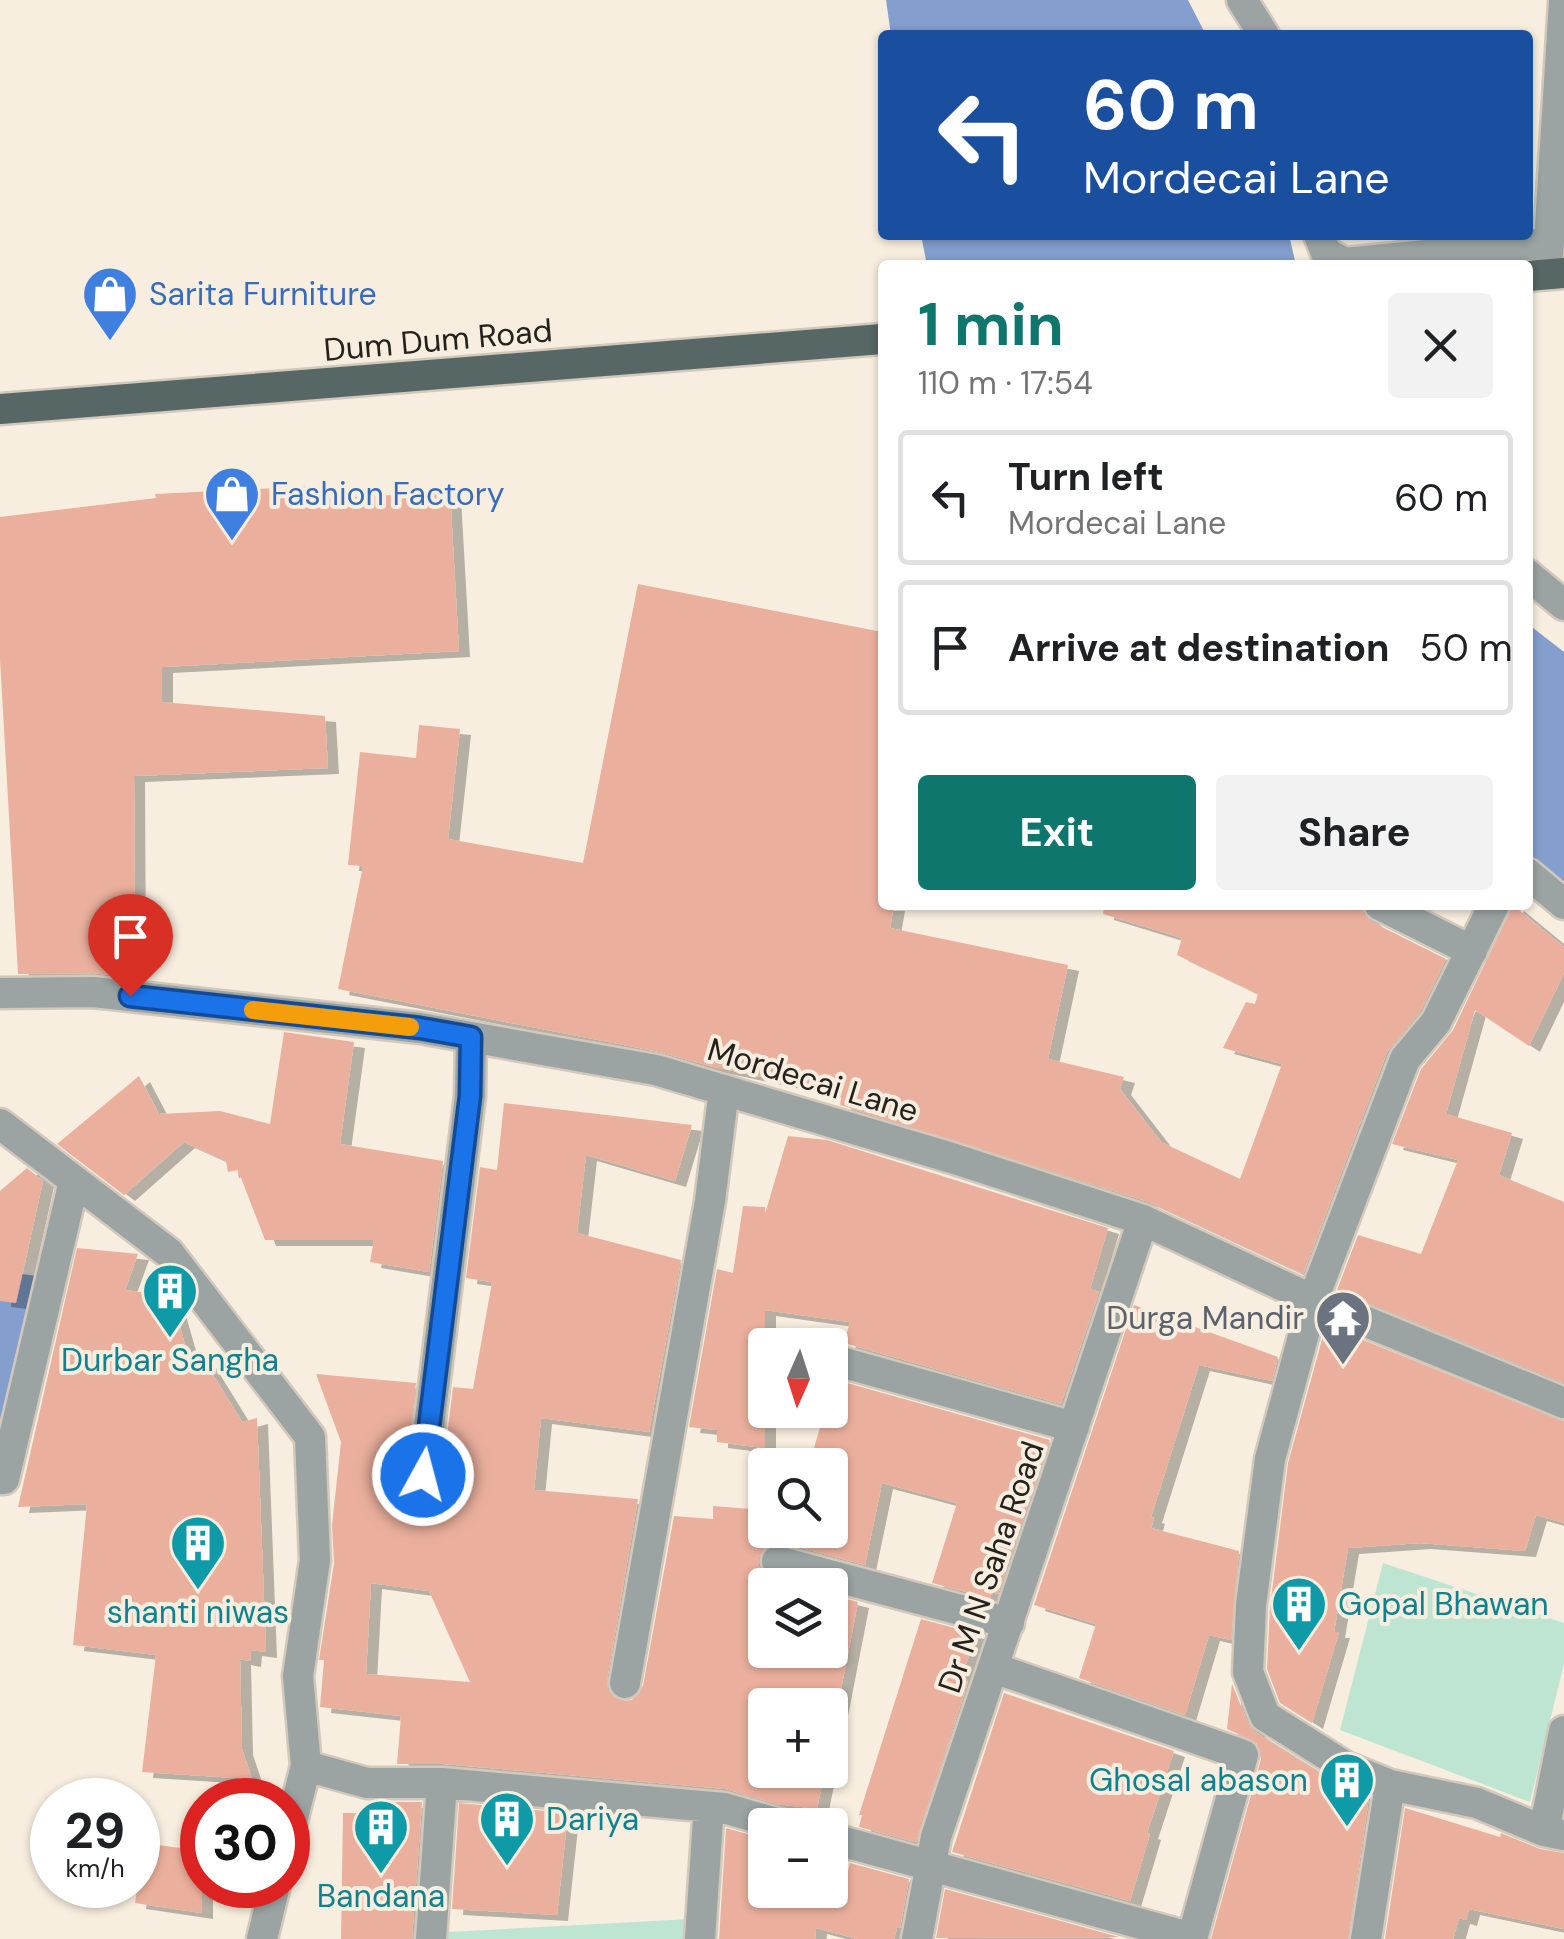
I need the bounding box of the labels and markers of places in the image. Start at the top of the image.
shop icon: Sarita Furniture [80,264,140,343]
place label: Sarita Furniture [149,273,377,315]
shop icon: Fashion Factory [202,464,262,543]
place label: Fashion Factory [271,473,505,515]
pin [88,894,173,997]
building icon: Durbar Sangha [140,1261,200,1340]
temple icon: Durga Mandir [1313,1288,1373,1367]
place label: Durga Mandir [1106,1297,1304,1339]
place label: Durbar Sangha [61,1339,279,1381]
building icon: shanti niwas [168,1513,228,1592]
building icon: Gopal Bhawan [1269,1574,1329,1653]
place label: Gopal Bhawan [1338,1583,1549,1625]
place label: shanti niwas [107,1591,289,1633]
building icon: Ghosal abason [1317,1750,1377,1829]
place label: Ghosal abason [1089,1759,1308,1801]
building icon: Dariya [477,1789,537,1868]
building icon: Bandana [351,1797,411,1876]
place label: Dariya [546,1798,639,1840]
place label: Bandana [317,1875,445,1917]

